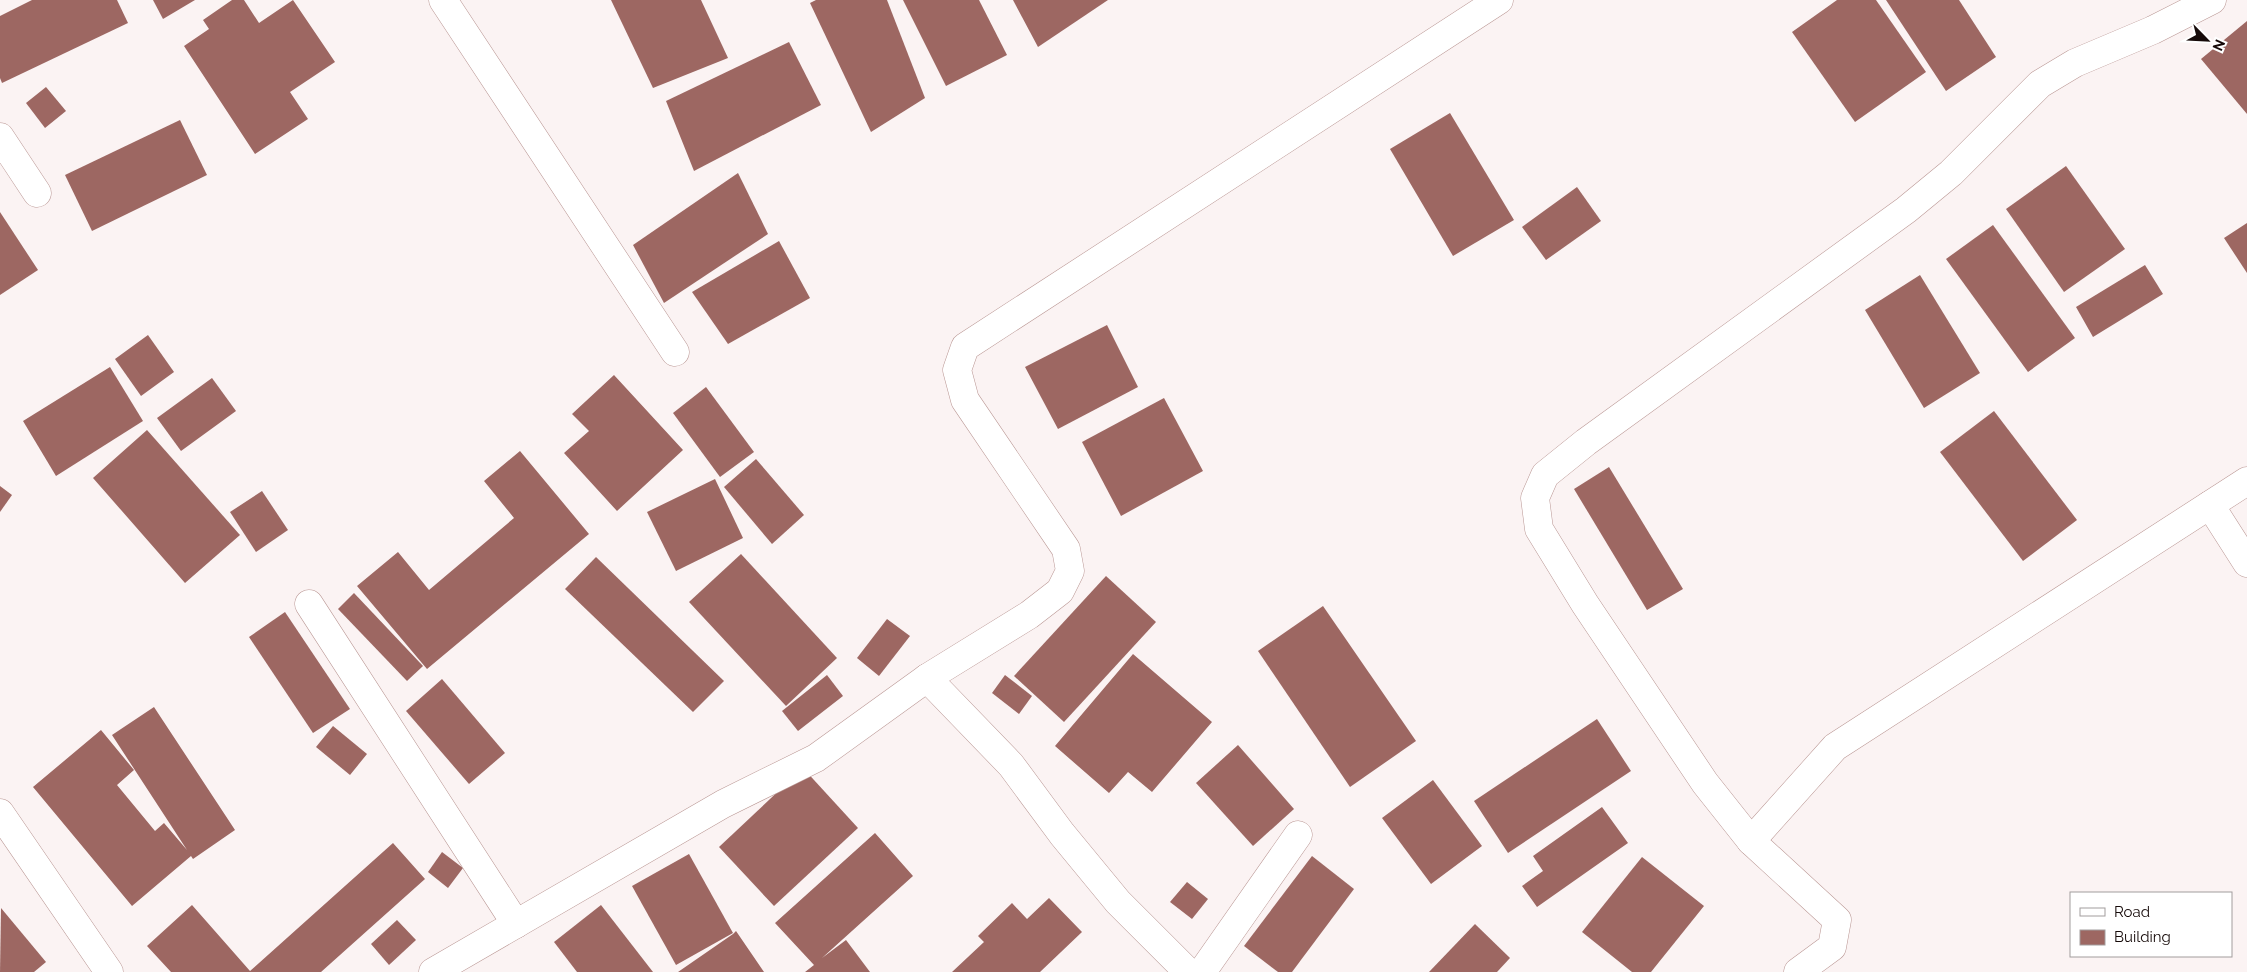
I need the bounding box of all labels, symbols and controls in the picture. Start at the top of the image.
north arrow [2182,15,2232,65]
text: N [2209,37,2228,53]
legend [2070,892,2232,957]
text: Road [2114,903,2150,921]
text: Building [2114,928,2171,946]

